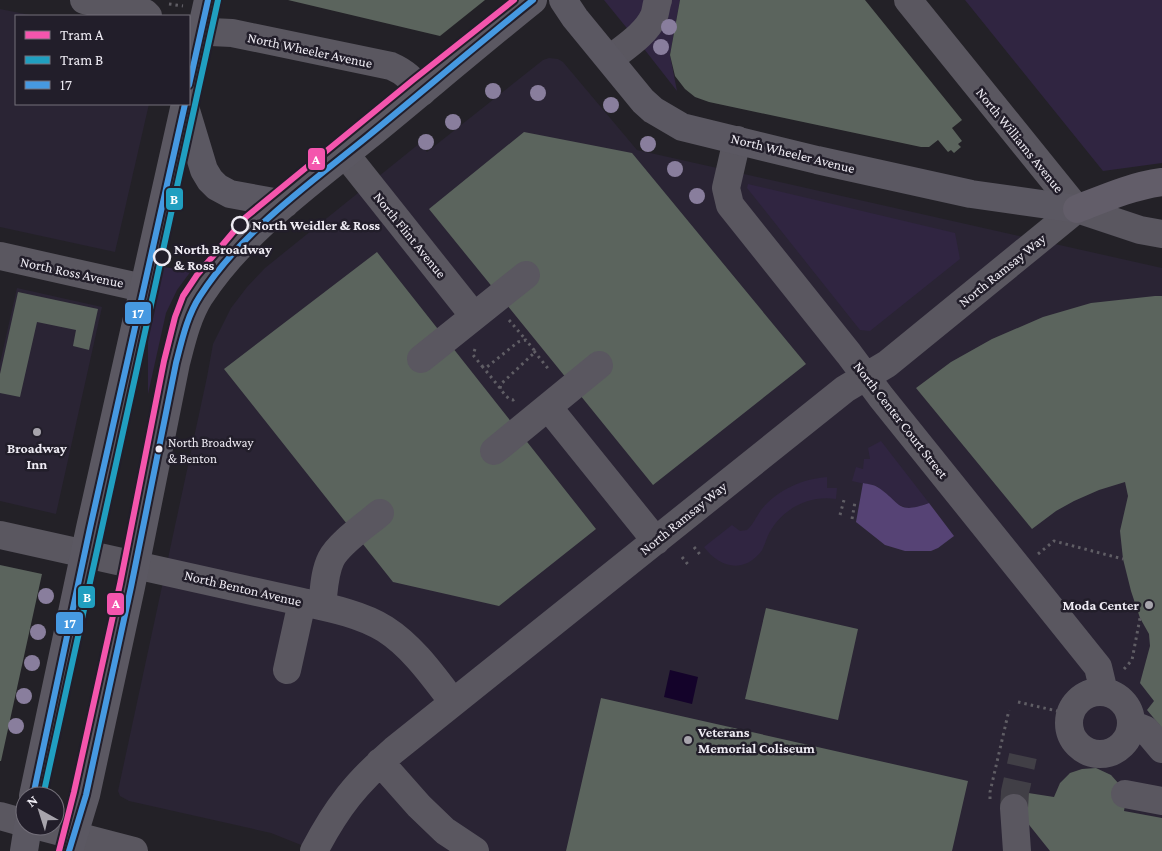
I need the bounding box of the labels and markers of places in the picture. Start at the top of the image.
marker: North Weidler & Ross [231,216,249,234]
place label: North Weidler & Ross [252,217,380,233]
place label: North Broadway & Ross [174,241,272,273]
marker: North Broadway & Ross [153,248,171,266]
marker: Broadway Inn [31,426,43,438]
place label: North Broadway & Benton [168,435,254,466]
place label: Broadway Inn [7,440,67,472]
marker: North Broadway & Benton [154,444,164,454]
place label: Moda Center [1062,597,1139,613]
marker: Moda Center [1143,599,1155,611]
place label: Veterans Memorial Coliseum [697,724,815,756]
marker: Veterans Memorial Coliseum [682,734,694,746]

